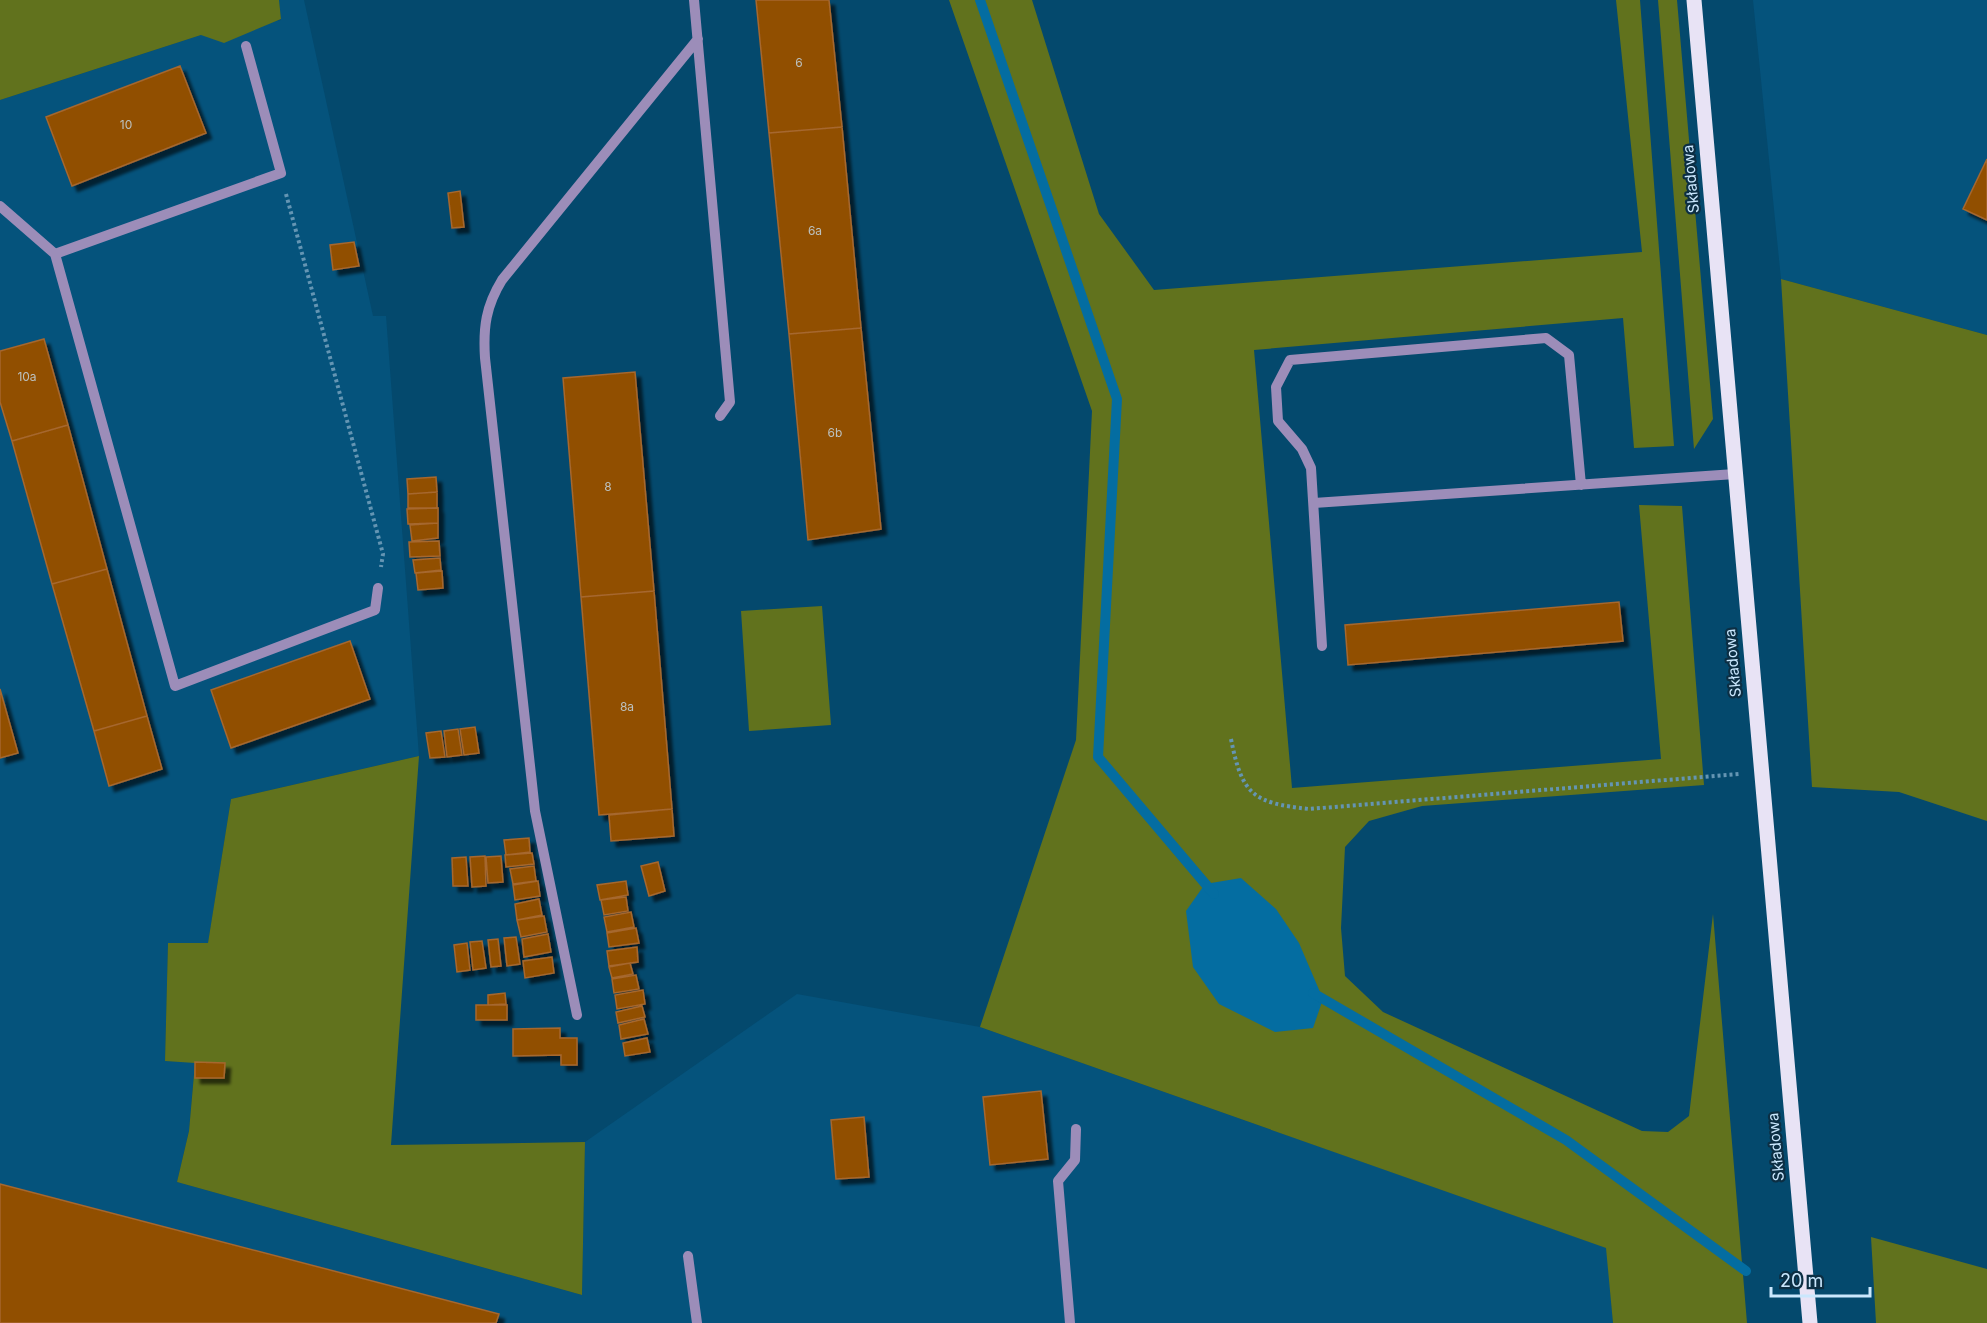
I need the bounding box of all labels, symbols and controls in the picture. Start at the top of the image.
house number: 6 [795,55,803,70]
house number: 10 [120,117,132,132]
street label: Składowa [1678,144,1703,214]
house number: 6a [808,223,822,238]
house number: 10a [17,369,37,384]
house number: 6b [828,425,842,440]
house number: 8 [604,479,612,494]
street label: Składowa [1720,628,1745,698]
house number: 8a [620,699,634,714]
street label: Składowa [1763,1112,1788,1182]
scale bar [1771,1260,1870,1298]
text: 20 m [1780,1270,1823,1291]

